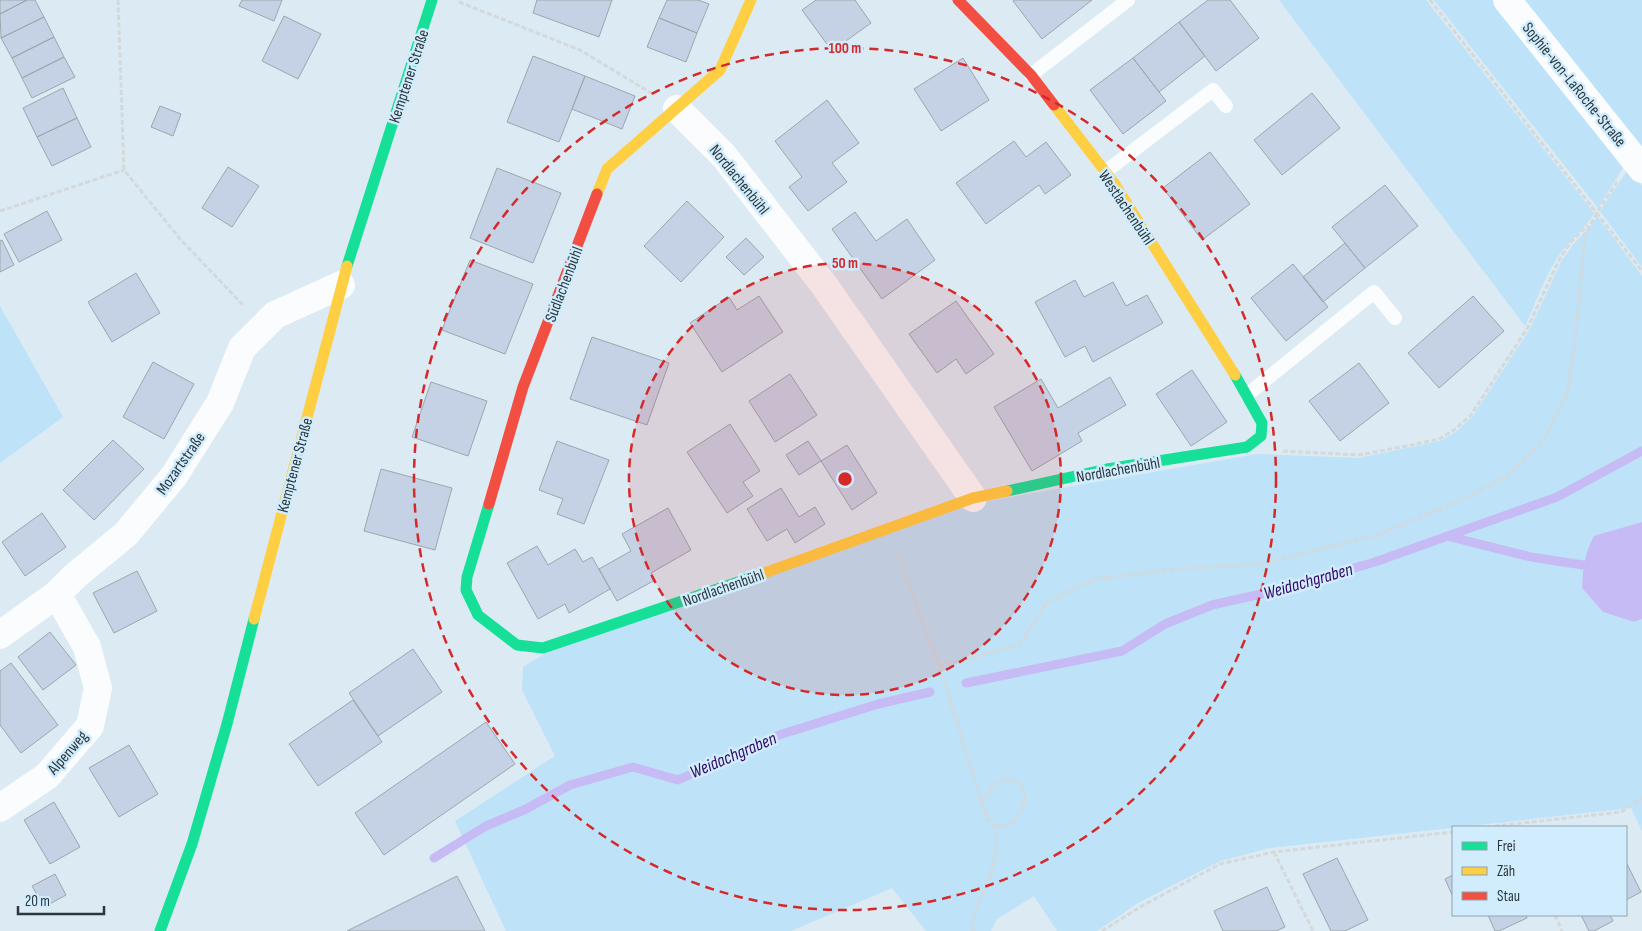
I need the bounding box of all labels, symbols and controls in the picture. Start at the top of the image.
street label: Sophie-von-LaRoche-Straße [1518,19,1630,151]
street label: Kemptener Straße [385,27,433,126]
text: 100 m [829,39,861,58]
street label: Nordlachenbühl [705,141,773,219]
street label: Westlachenbühl [1094,167,1158,249]
street label: Südlachenbühl [541,244,587,325]
text: 50 m [832,254,858,273]
street label: Kemptener Straße [274,416,317,515]
street label: Mozartstraße [153,429,210,499]
street label: Nordlachenbühl [1075,454,1162,487]
centre of rings [836,470,854,488]
water label: Weidachgraben [1261,559,1356,604]
street label: Nordlachenbühl [680,566,767,611]
street label: Alpenweg [43,727,92,779]
water label: Weidachgraben [687,728,780,783]
legend [1452,826,1627,916]
text: Frei [1497,837,1516,856]
text: Zäh [1497,862,1515,881]
scale bar [18,884,104,916]
text: Stau [1497,887,1520,906]
text: 20 m [25,892,50,911]

